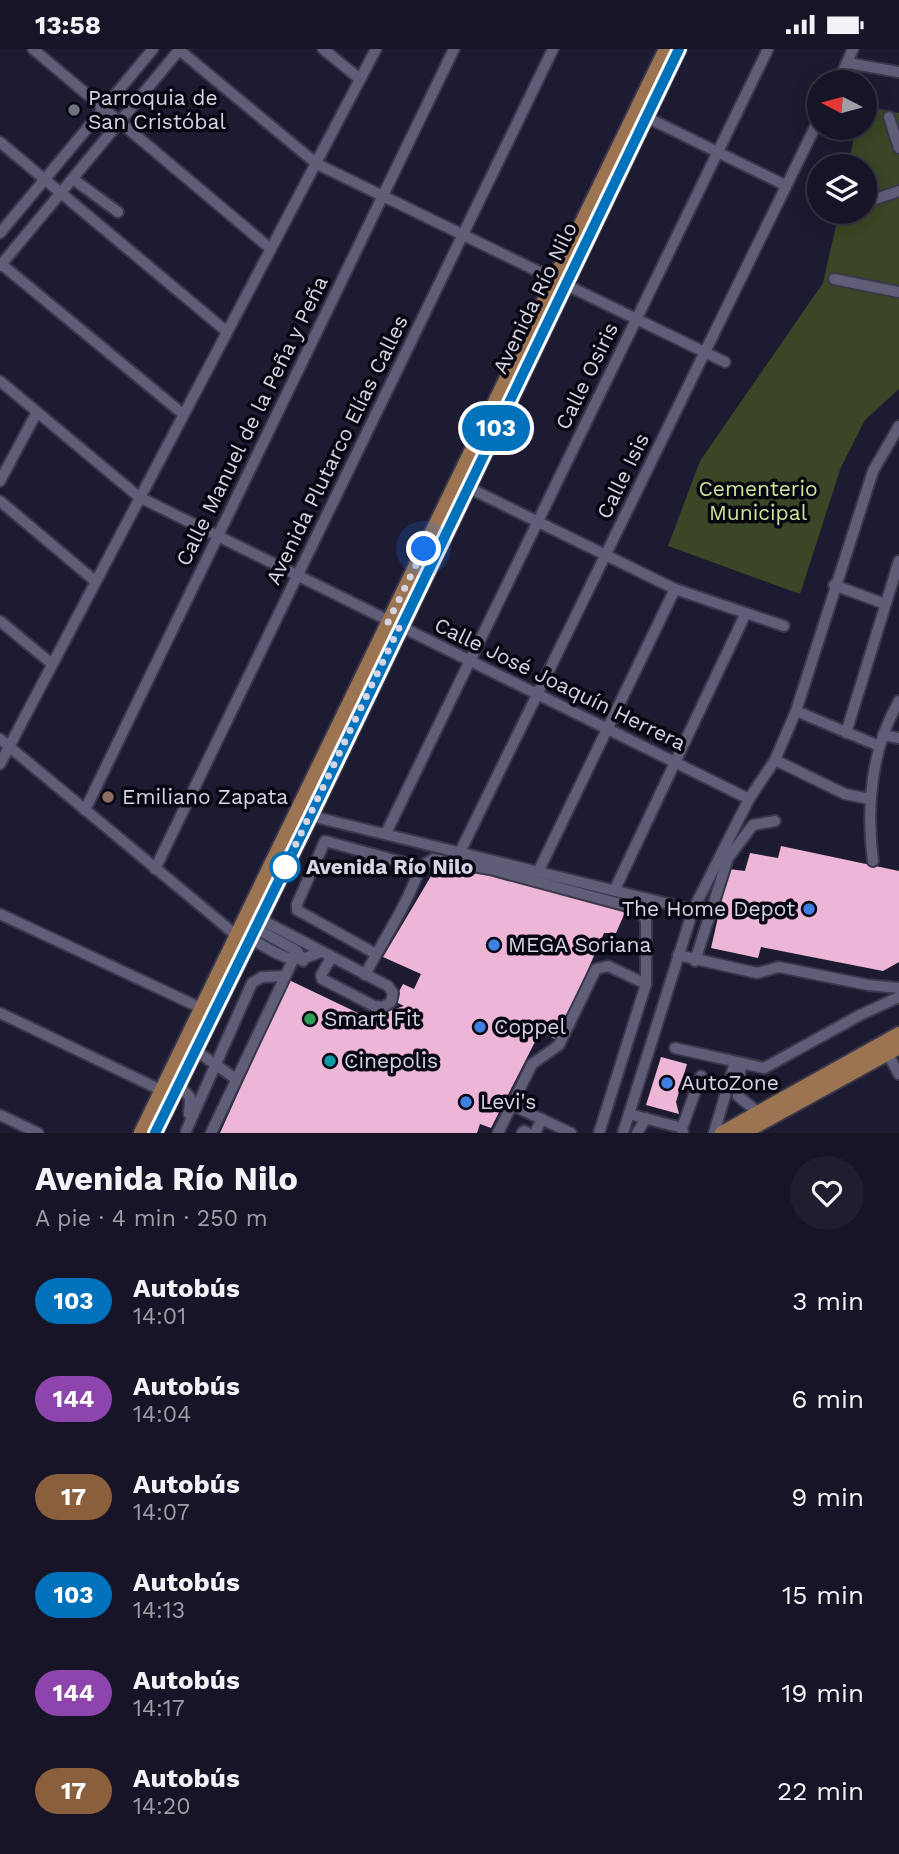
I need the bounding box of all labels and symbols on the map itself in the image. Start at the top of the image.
north arrow [807,70,877,140]
place label: Parroquia de San Cristóbal [88,85,226,134]
marker: Parroquia de San Cristóbal [66,102,82,118]
street label: Avenida Río Nilo [487,218,582,378]
street label: Calle Manuel de la Peña y Peña [170,272,333,570]
street label: Avenida Plutarco Elías Calles [260,311,413,589]
street label: Calle Osiris [550,318,623,433]
line badge: 103 [456,405,536,451]
street label: Calle Isis [591,429,654,523]
park label: Cementerio Municipal [698,476,818,525]
your location [406,531,441,566]
street label: Calle José Joaquín Herrera [430,612,690,755]
place label: Emiliano Zapata [122,784,288,809]
marker: Emiliano Zapata [100,789,116,805]
marker: Avenida Río Nilo [270,852,300,882]
place label: Avenida Río Nilo [306,854,473,879]
place label: The Home Depot [622,896,795,921]
marker: The Home Depot [801,901,817,917]
place label: MEGA Soriana [508,932,652,957]
marker: MEGA Soriana [486,937,502,953]
place label: Smart Fit [324,1006,421,1031]
marker: Smart Fit [302,1011,318,1027]
place label: Coppel [494,1014,566,1039]
marker: Coppel [472,1019,488,1035]
place label: Cinepolis [344,1048,438,1073]
marker: Cinepolis [322,1053,338,1069]
place label: AutoZone [681,1070,779,1095]
marker: AutoZone [659,1075,675,1091]
place label: Levi's [480,1089,536,1114]
marker: Levi's [458,1094,474,1110]

